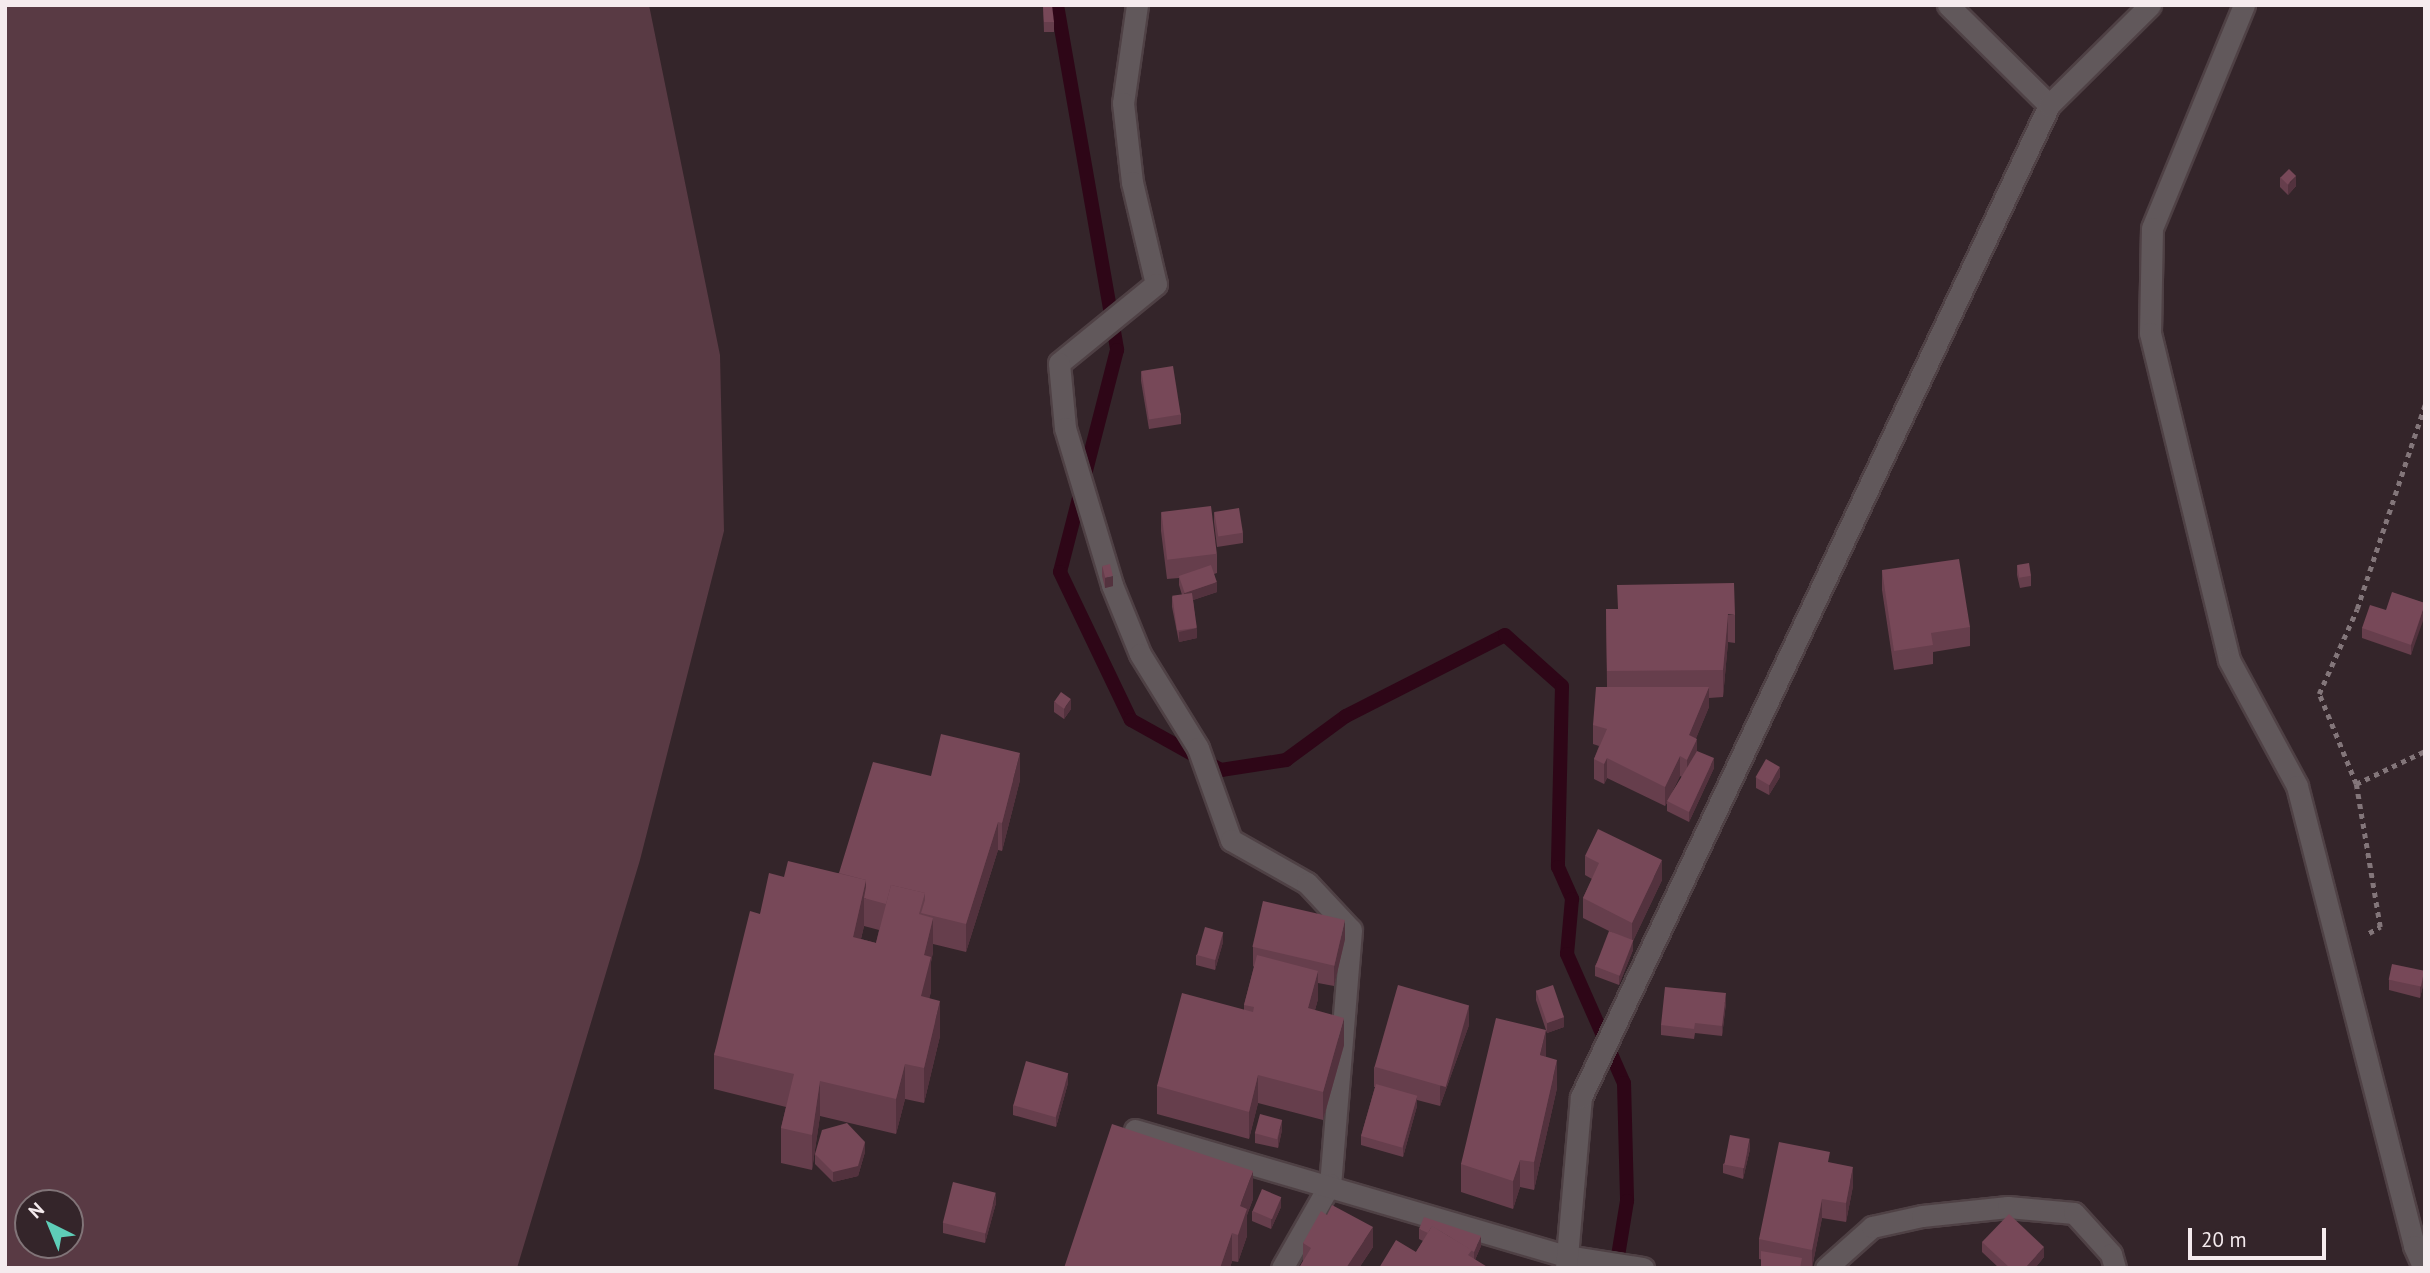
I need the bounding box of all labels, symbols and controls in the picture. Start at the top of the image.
north arrow [14,1189,84,1259]
text: N [23,1197,49,1223]
scale bar [2192,1214,2330,1258]
text: 20 m [2201,1226,2247,1253]

